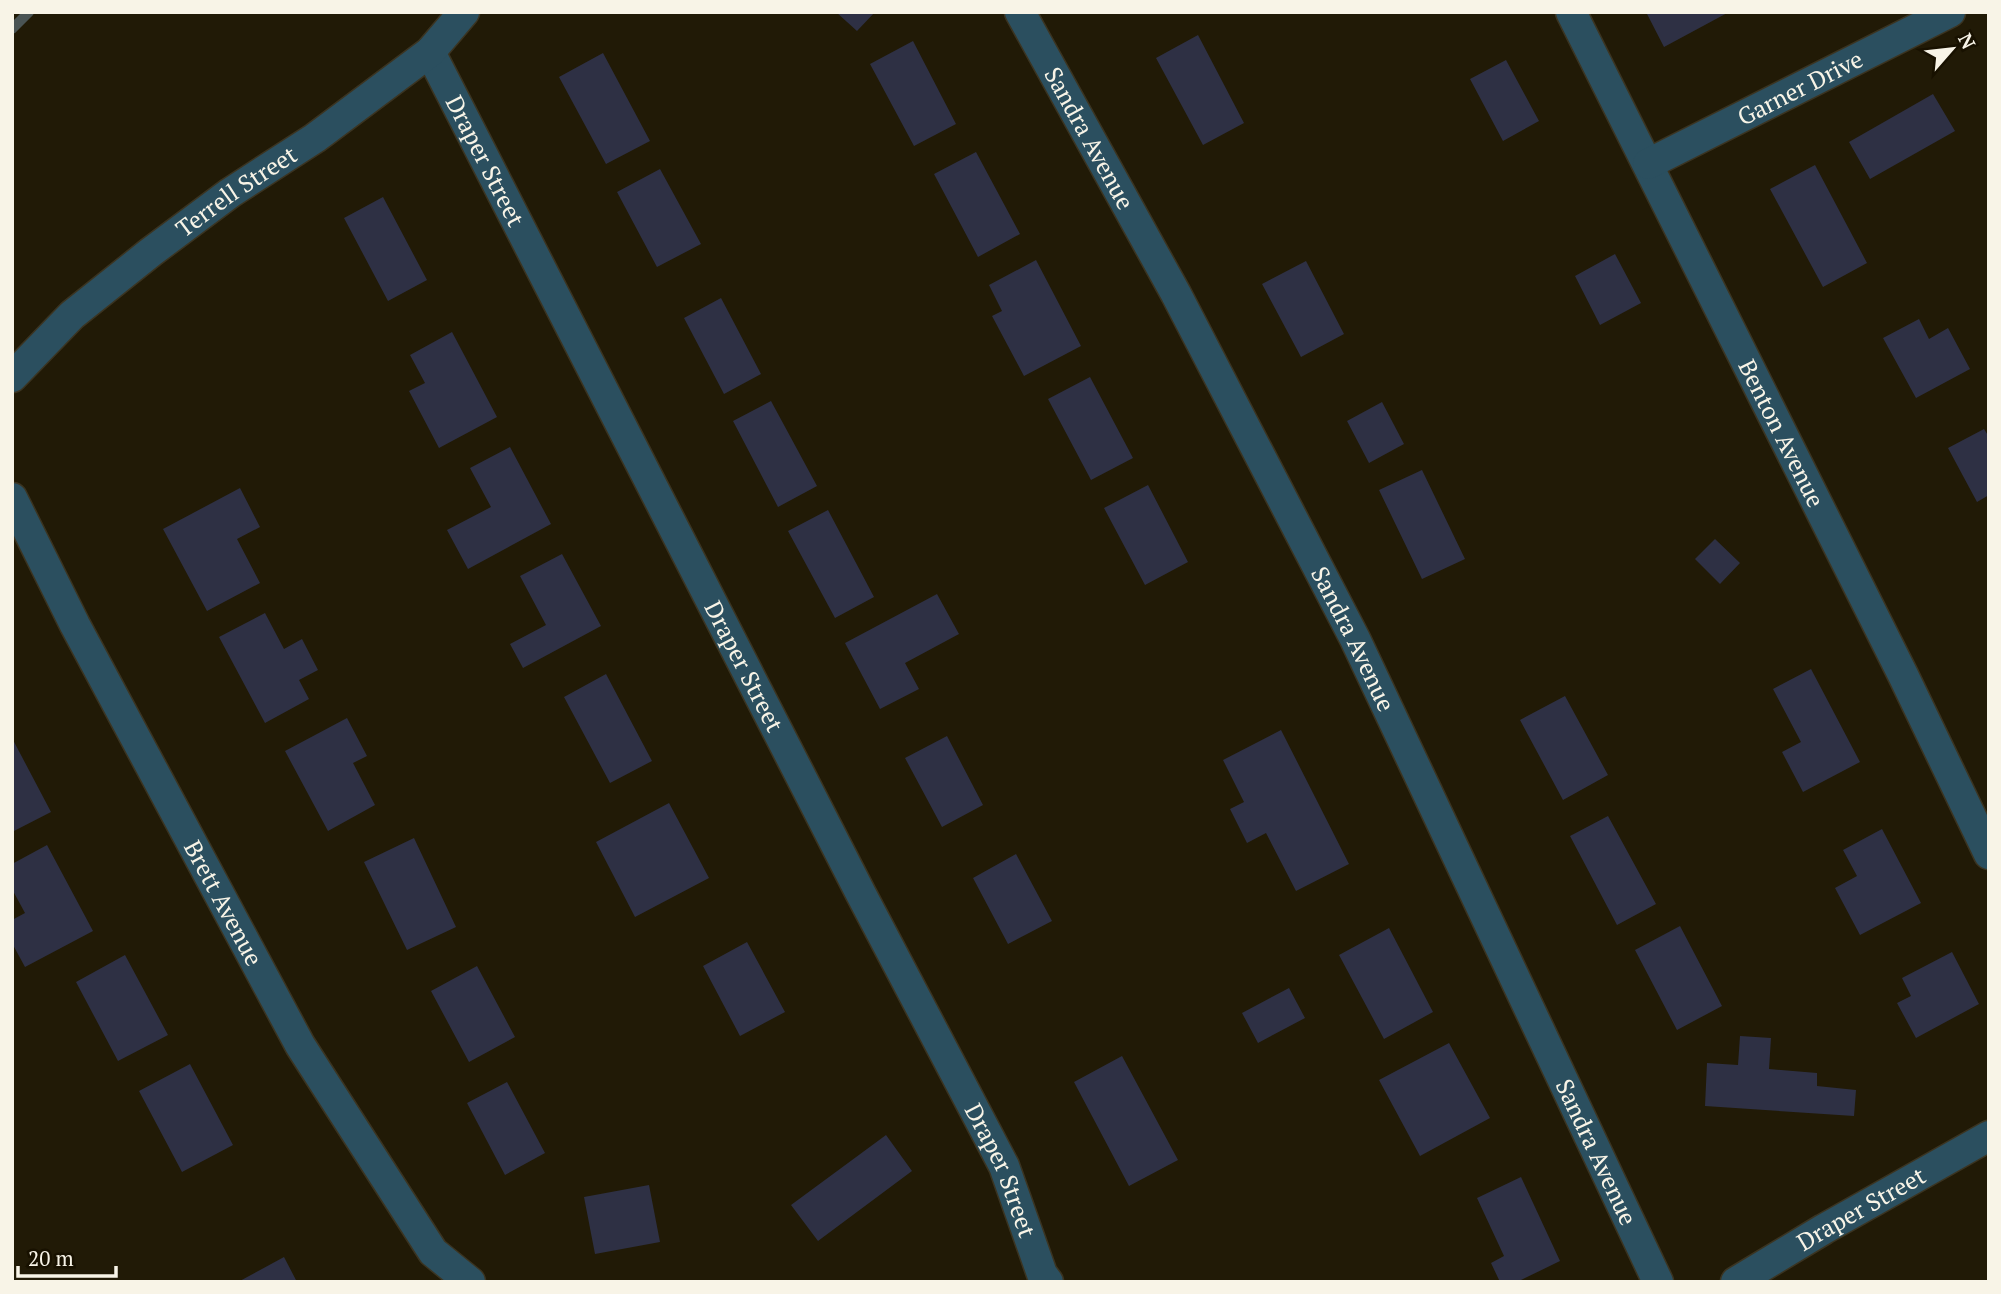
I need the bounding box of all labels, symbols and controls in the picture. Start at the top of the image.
north arrow [1917,14,1987,84]
text: N [1953,29,1982,54]
street label: Garner Drive [1732,43,1868,133]
street label: Sandra Avenue [1037,61,1142,215]
street label: Draper Street [439,90,532,232]
street label: Terrell Street [169,138,303,244]
street label: Benton Avenue [1731,354,1832,513]
street label: Sandra Avenue [1304,561,1403,716]
street label: Draper Street [698,595,791,737]
street label: Brett Avenue [177,835,271,971]
street label: Sandra Avenue [1549,1074,1645,1230]
street label: Draper Street [958,1098,1044,1242]
street label: Draper Street [1791,1159,1931,1258]
scale bar [18,1234,116,1278]
text: 20 m [28,1244,74,1272]

